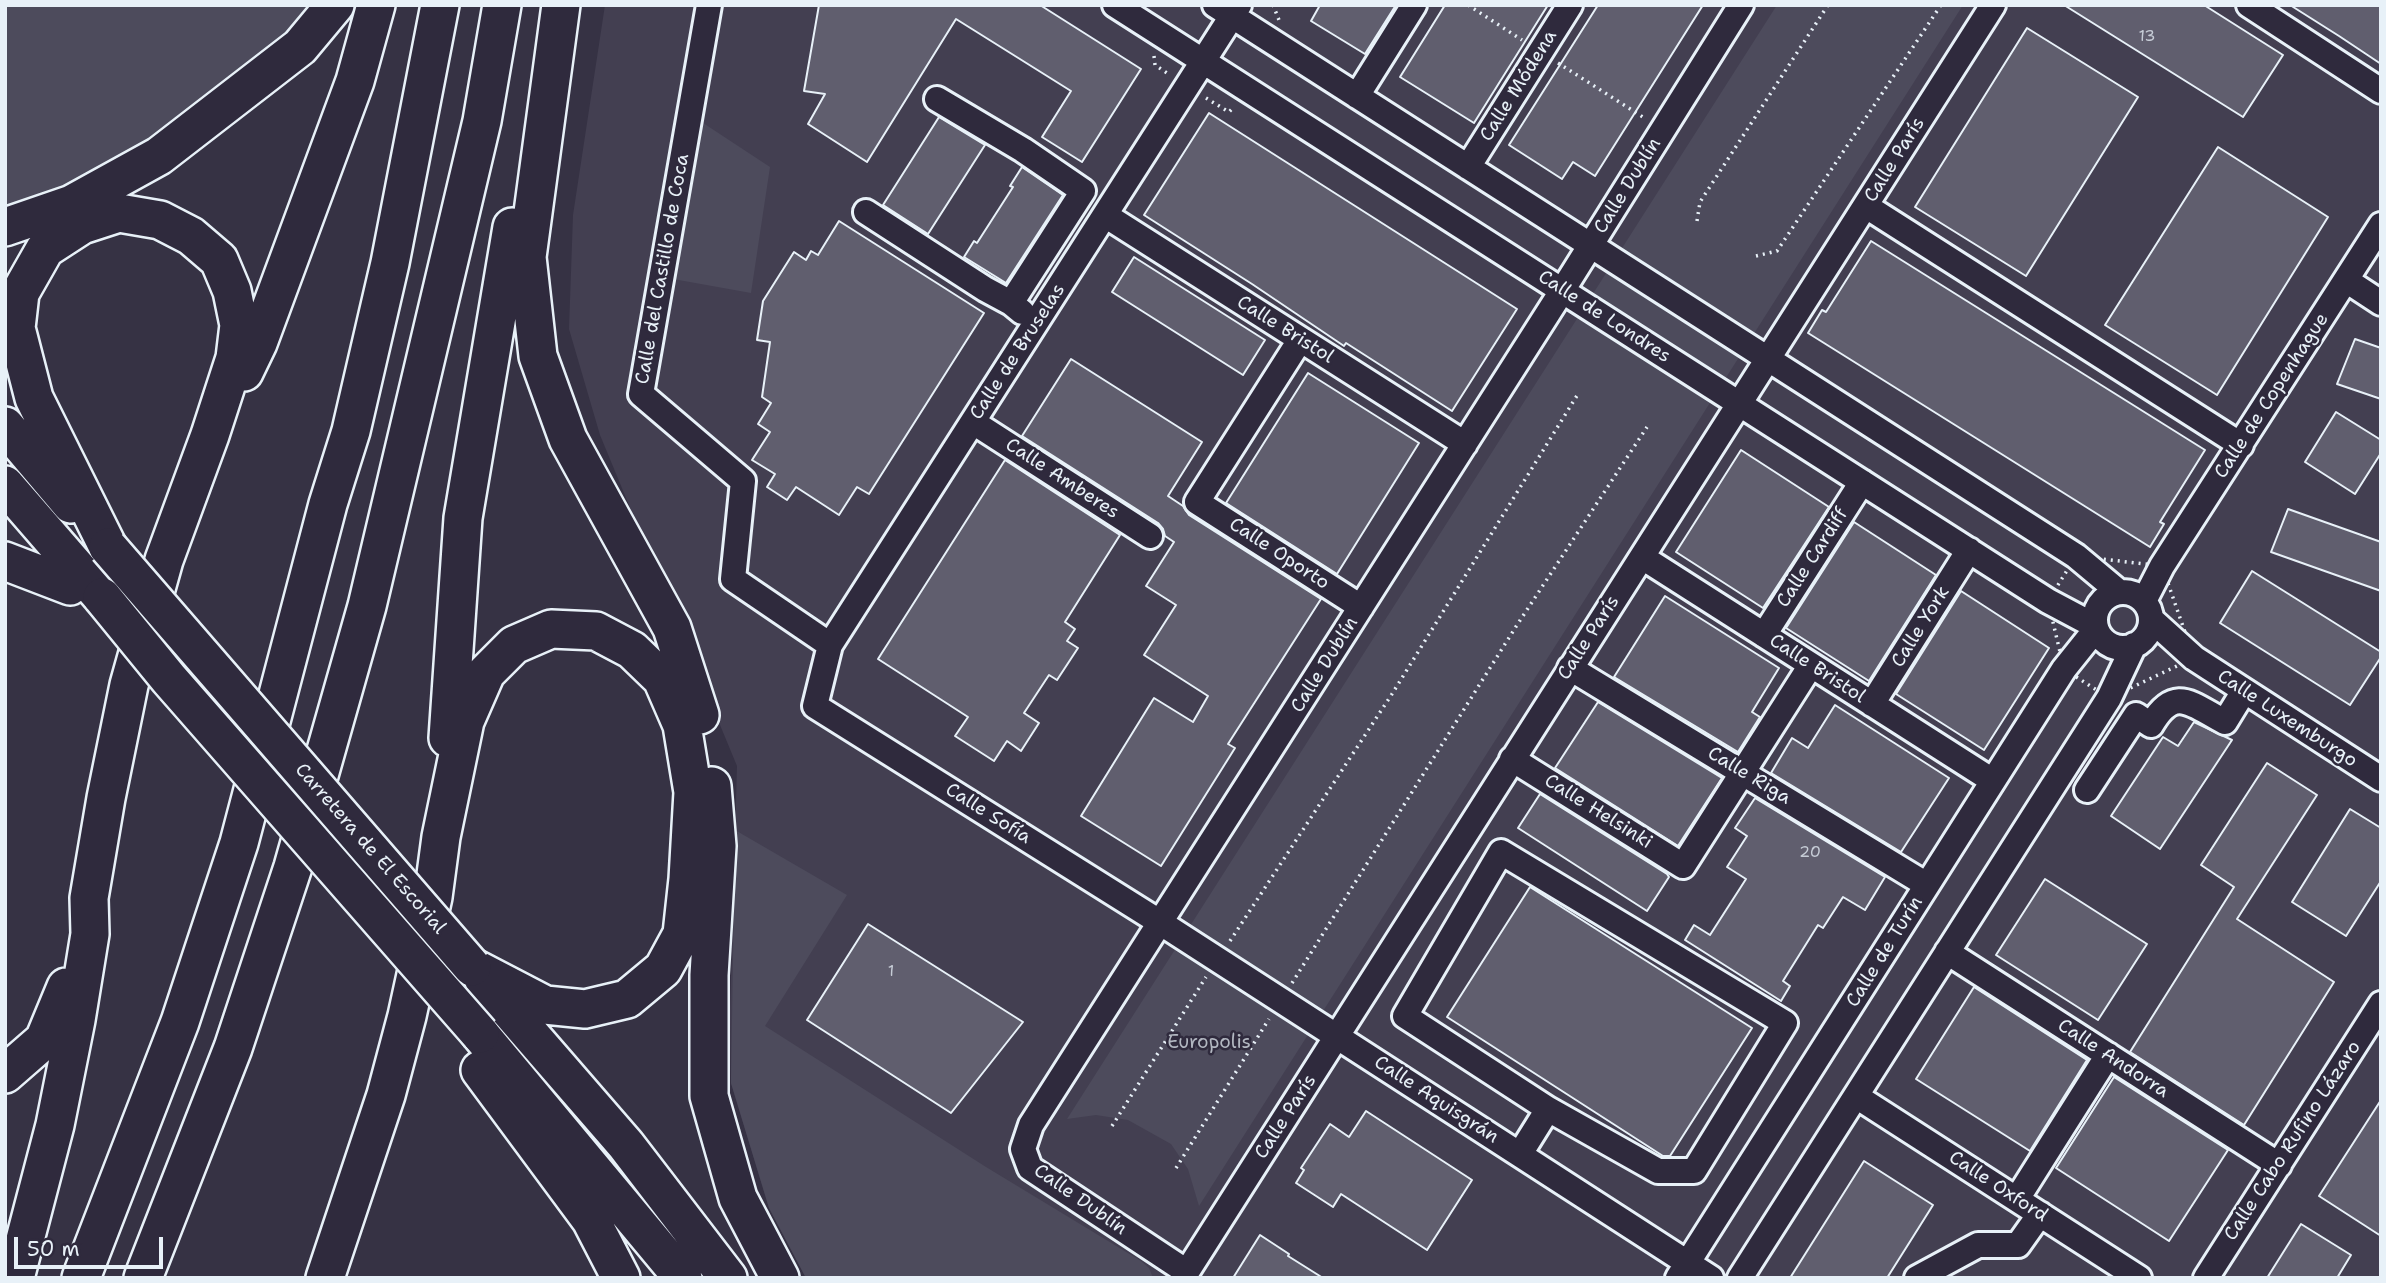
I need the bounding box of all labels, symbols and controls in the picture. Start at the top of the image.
street label: Calle Módena [1476,26,1562,146]
house number: 13 [2138,27,2156,47]
street label: Calle París [1860,113,1930,207]
street label: Calle Dublín [1590,134,1666,238]
street label: Calle del Castillo de Coca [631,152,695,386]
street label: Calle de Londres [1533,266,1675,368]
street label: Calle de Bruselas [966,280,1070,424]
street label: Calle Bristol [1232,291,1338,369]
street label: Calle de Copenhague [2210,309,2334,483]
street label: Calle Amberes [1001,434,1123,524]
street label: Calle Cardiff [1772,504,1854,612]
street label: Calle Oporto [1225,513,1333,595]
street label: Calle York [1887,582,1955,672]
street label: Calle París [1553,592,1625,684]
street label: Calle Dublín [1287,613,1363,717]
street label: Calle Bristol [1765,629,1869,709]
street label: Calle Luxemburgo [2213,665,2361,773]
street label: Calle Riga [1703,742,1795,810]
street label: Carretera de El Escorial [290,759,450,939]
street label: Calle Helsinki [1540,770,1656,854]
street label: Calle Sofía [941,779,1035,849]
house number: 20 [1799,843,1821,863]
street label: Calle de Turín [1842,892,1928,1012]
house number: 1 [888,962,894,982]
street label: Calle Andorra [2053,1015,2173,1103]
park label: Europolis [1167,1032,1251,1054]
street label: Calle Cabo Rufino Lázaro [2220,1037,2366,1245]
street label: Calle Aquisgrán [1369,1051,1503,1149]
street label: Calle París [1250,1071,1322,1163]
street label: Calle Oxford [1944,1147,2052,1227]
street label: Calle Dublín [1029,1160,1131,1240]
scale bar [18,1224,166,1268]
text: 50 m [27,1235,80,1263]

